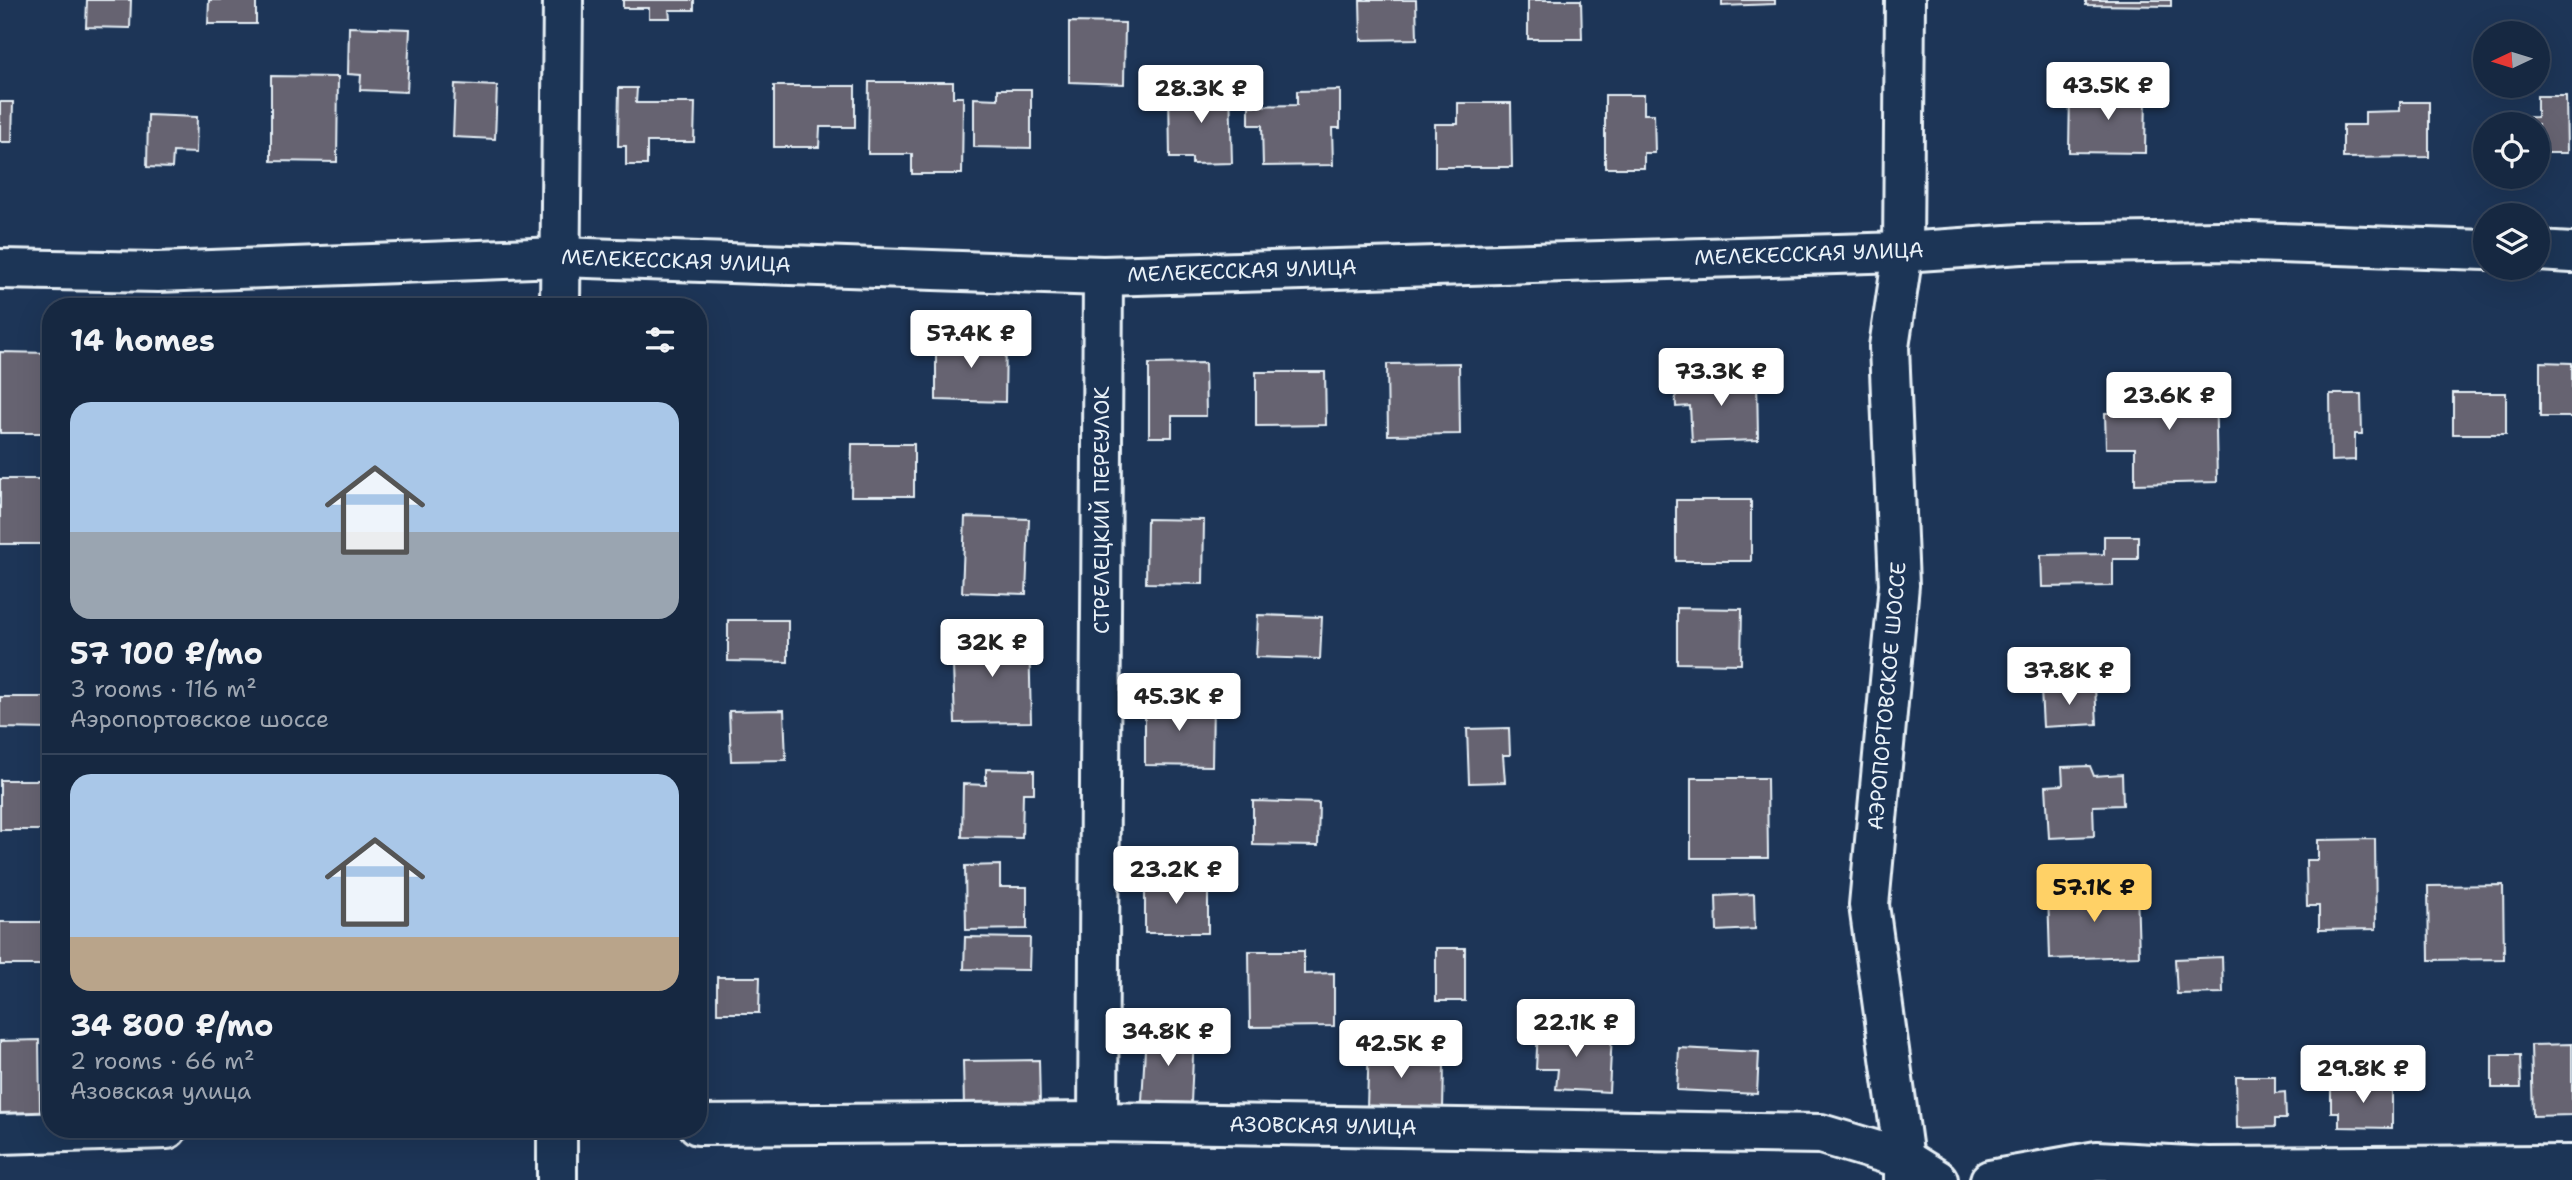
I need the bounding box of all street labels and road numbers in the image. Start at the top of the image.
street label: МЕЛЕКЕССКАЯ УЛИЦА [1694,236,1924,272]
street label: МЕЛЕКЕССКАЯ УЛИЦА [561,243,791,279]
street label: МЕЛЕКЕССКАЯ УЛИЦА [1127,253,1357,289]
street label: СТРЕЛЕЦКИЙ ПЕРЕУЛОК [1088,386,1116,634]
street label: АЭРОПОРТОВСКОЕ ШОССЕ [1861,561,1913,831]
street label: АЗОВСКАЯ УЛИЦА [1229,1110,1417,1142]

